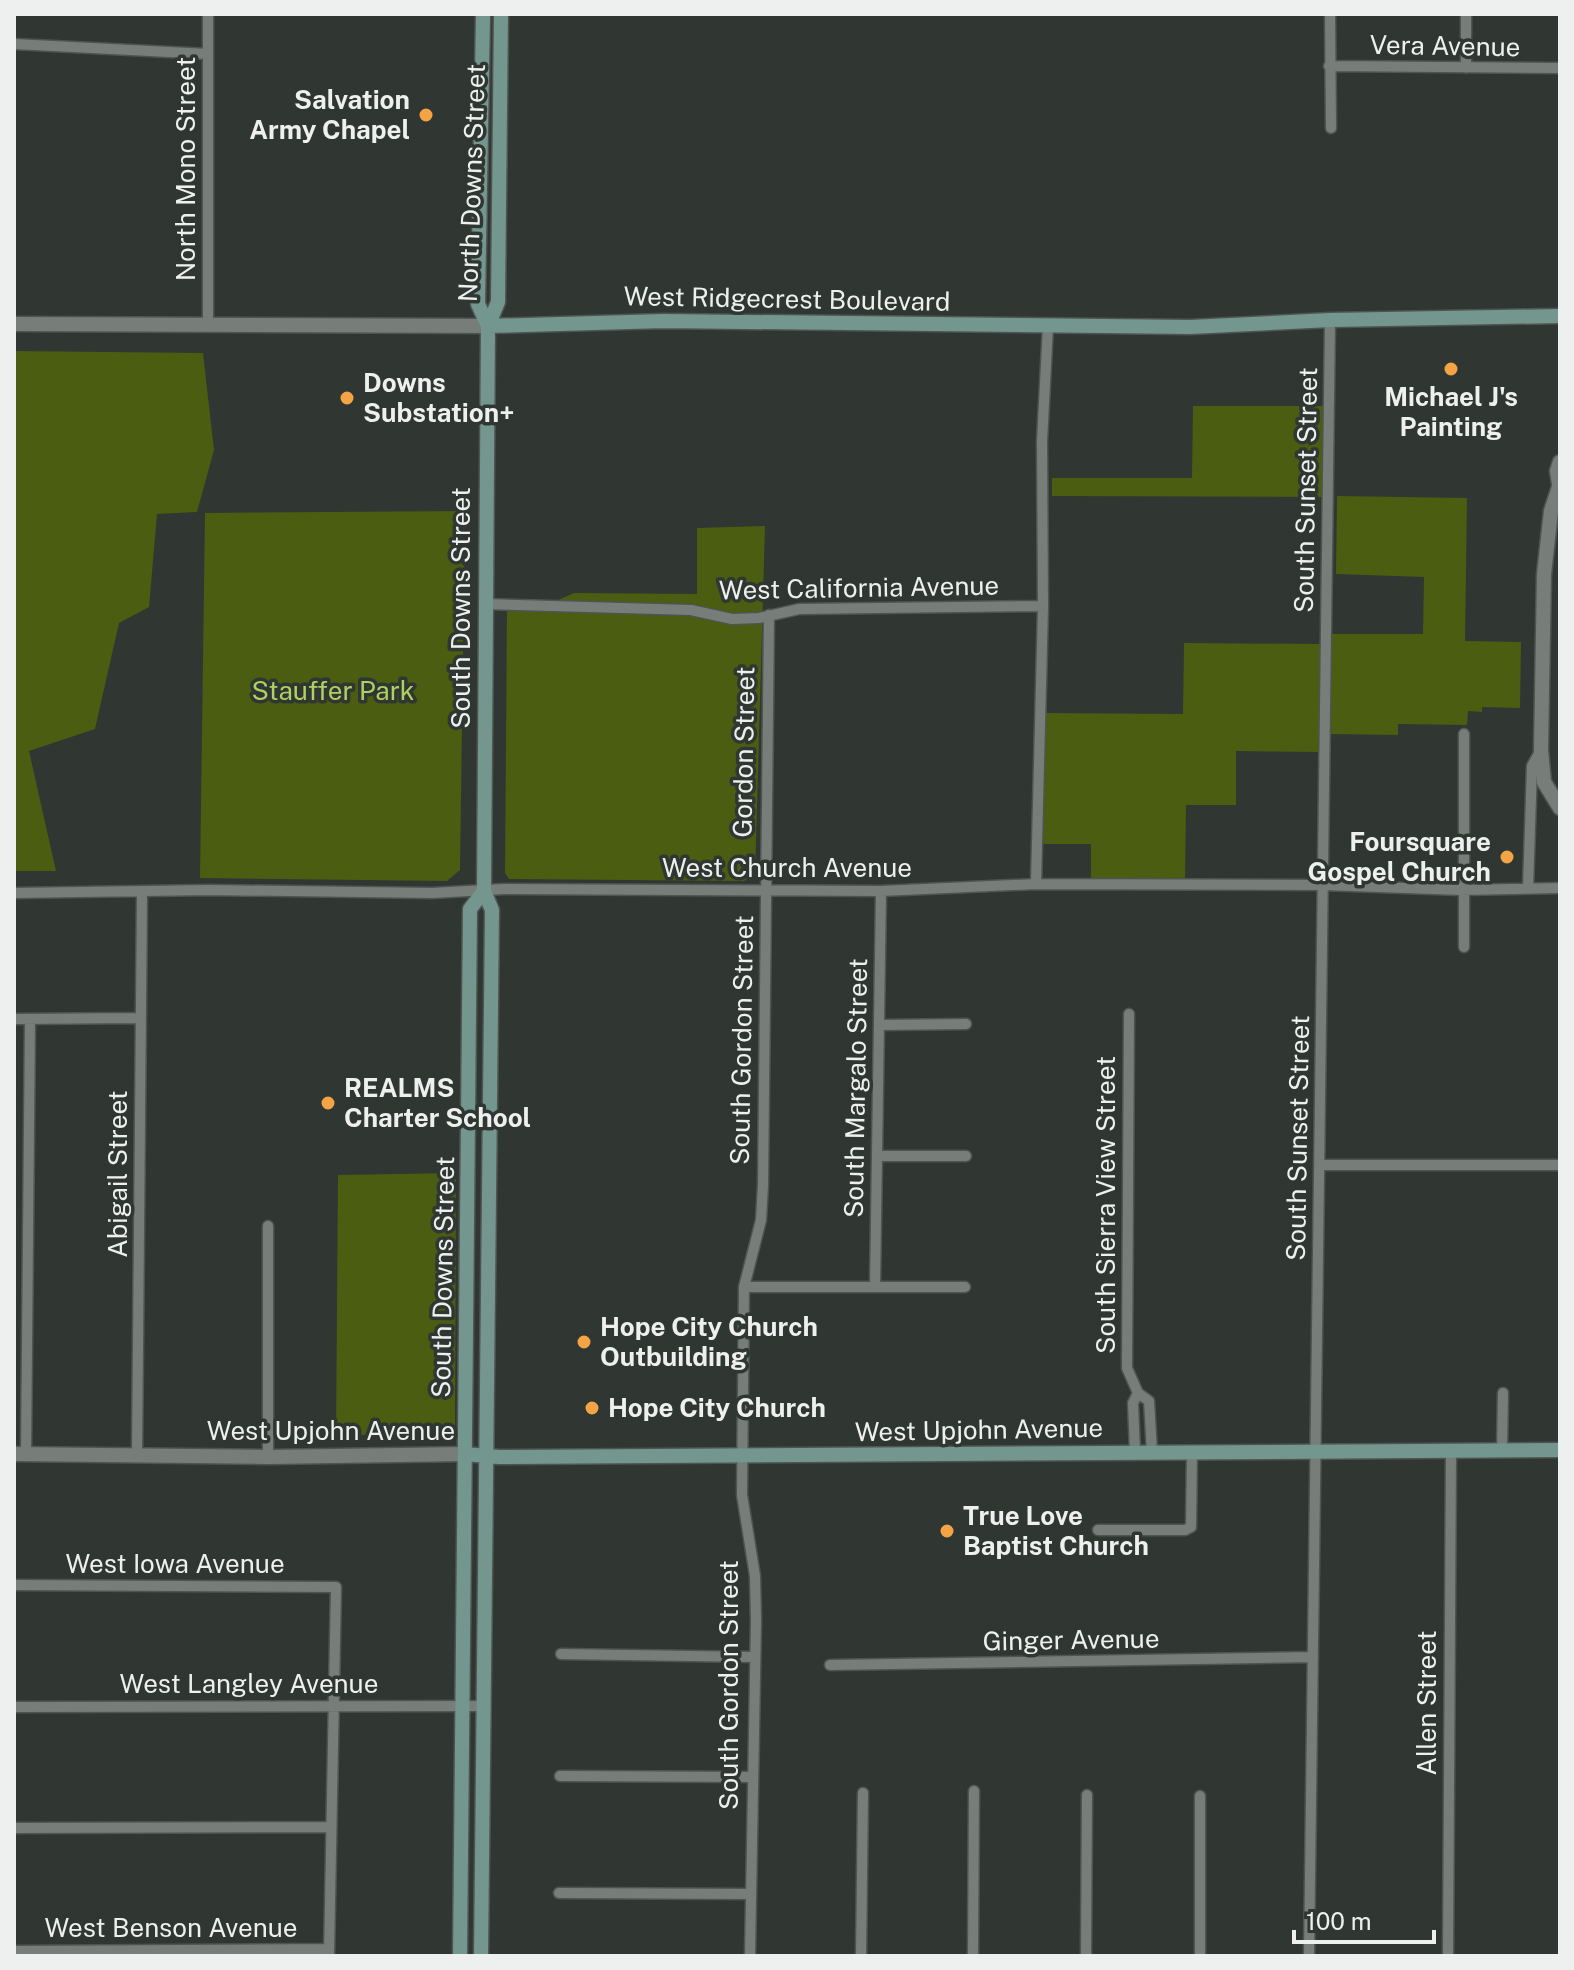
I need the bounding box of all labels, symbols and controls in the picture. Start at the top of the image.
street label: Vera Avenue [1369,29,1521,62]
street label: North Mono Street [170,57,201,281]
street label: North Downs Street [452,63,491,303]
place label: Salvation Army Chapel [249,84,410,145]
marker: Salvation Army Chapel [417,106,435,124]
street label: West Ridgecrest Boulevard [623,280,951,317]
marker: Michael J's Painting [1442,360,1460,378]
place label: Downs Substation+ [363,367,514,428]
street label: South Sunset Street [1288,367,1323,613]
place label: Michael J's Painting [1384,381,1518,442]
marker: Downs Substation+ [338,389,356,407]
street label: South Downs Street [445,487,476,729]
street label: West California Avenue [719,570,999,605]
street label: Gordon Street [727,666,760,838]
park label: Stauffer Park [252,675,414,706]
place label: Foursquare Gospel Church [1308,826,1491,887]
marker: Foursquare Gospel Church [1498,848,1516,866]
street label: West Church Avenue [662,852,912,883]
street label: South Gordon Street [724,915,759,1165]
street label: South Margalo Street [838,958,873,1218]
street label: South Sunset Street [1280,1015,1315,1261]
street label: South Sierra View Street [1090,1056,1121,1354]
place label: REALMS Charter School [344,1072,531,1133]
street label: Abigail Street [102,1090,133,1258]
marker: REALMS Charter School [319,1094,337,1112]
street label: South Downs Street [425,1156,460,1398]
place label: Hope City Church Outbuilding [600,1311,818,1372]
marker: Hope City Church Outbuilding [575,1333,593,1351]
place label: Hope City Church [608,1392,826,1423]
marker: Hope City Church [583,1399,601,1417]
street label: West Upjohn Avenue [855,1412,1103,1447]
street label: West Upjohn Avenue [207,1415,455,1446]
place label: True Love Baptist Church [963,1500,1149,1561]
marker: True Love Baptist Church [938,1522,956,1540]
street label: West Iowa Avenue [65,1548,285,1579]
street label: South Gordon Street [713,1560,744,1810]
street label: Ginger Avenue [982,1622,1160,1657]
street label: Allen Street [1411,1630,1442,1776]
street label: West Langley Avenue [120,1668,378,1699]
scale bar [1294,1894,1434,1944]
text: 100 m [1306,1907,1372,1935]
street label: West Benson Avenue [44,1912,298,1943]

